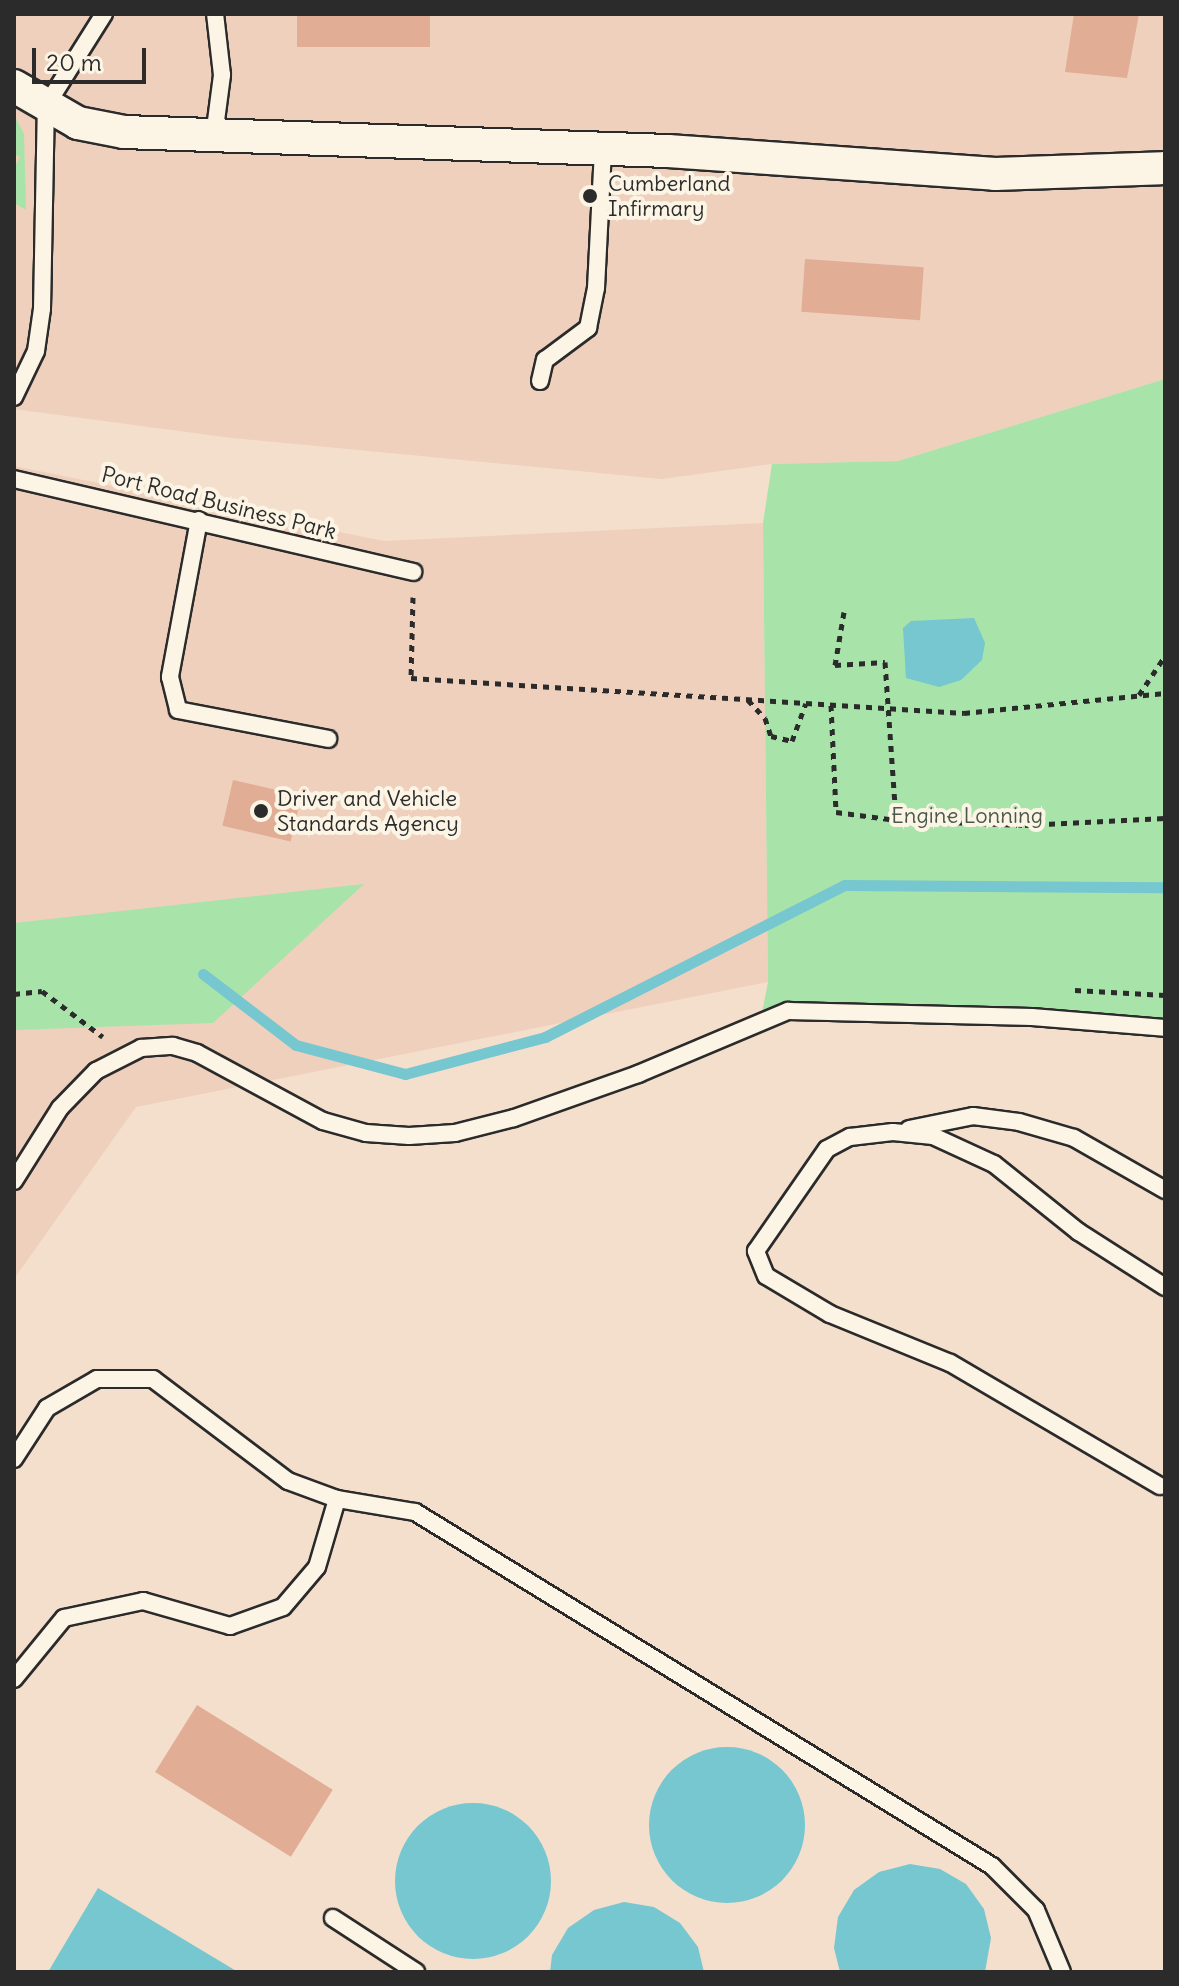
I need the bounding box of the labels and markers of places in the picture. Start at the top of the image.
place label: Cumberland Infirmary [608,170,730,222]
marker: Cumberland Infirmary [579,185,601,207]
place label: Driver and Vehicle Standards Agency [277,785,459,836]
marker: Driver and Vehicle Standards Agency [252,802,270,820]

